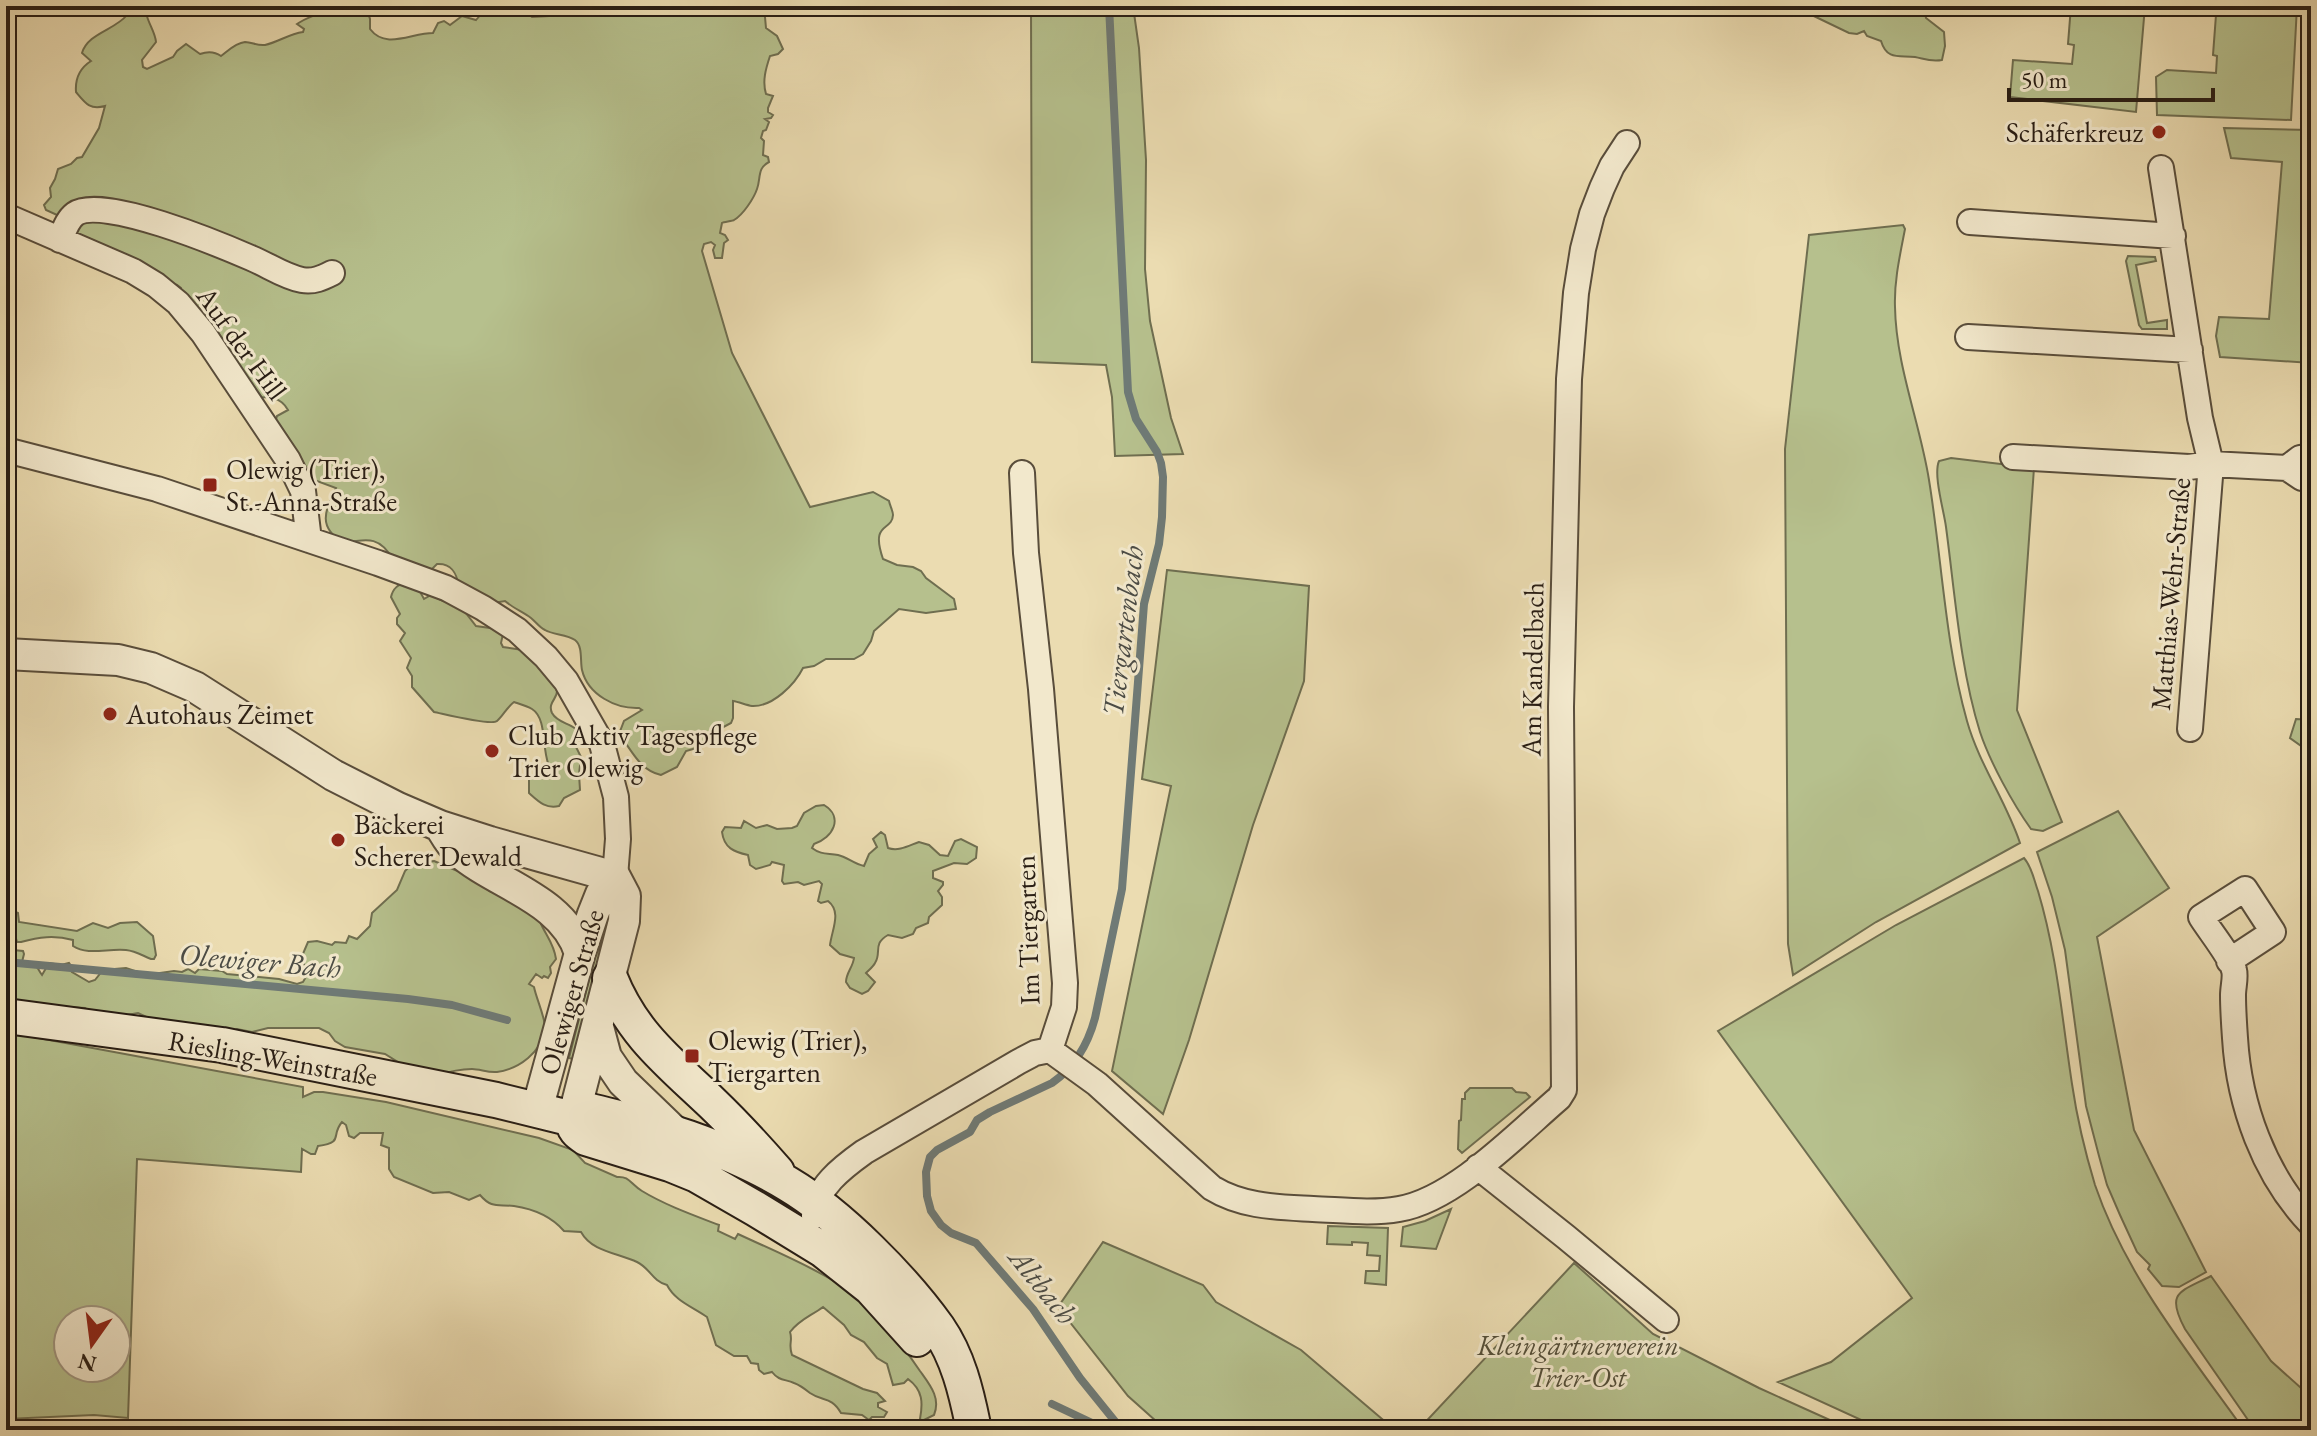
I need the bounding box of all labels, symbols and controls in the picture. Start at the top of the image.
scale bar [2009,52,2213,102]
text: 50 m [2021,64,2068,95]
place label: Schäferkreuz [2006,114,2143,150]
marker: Schäferkreuz [2150,123,2168,141]
street label: Auf der Hill [188,278,295,407]
place label: Olewig (Trier), St.-Anna-Straße [226,451,397,519]
marker: Olewig (Trier), St.-Anna-Straße [201,476,219,494]
street label: Matthias-Wehr-Straße [2142,476,2198,712]
water label: Tiergartenbach [1093,543,1152,719]
street label: Am Kandelbach [1512,581,1552,758]
place label: Autohaus Zeimet [125,696,314,732]
marker: Autohaus Zeimet [101,705,119,723]
place label: Club Aktiv Tagespflege Trier Olewig [508,717,757,785]
marker: Club Aktiv Tagespflege Trier Olewig [483,742,501,760]
place label: Bäckerei Scherer Dewald [354,806,523,874]
marker: Bäckerei Scherer Dewald [329,831,347,849]
street label: Im Tiergarten [1006,854,1048,1006]
street label: Olewiger Straße [530,905,612,1079]
water label: Olewiger Bach [177,934,343,987]
street label: Riesling-Weinstraße [166,1022,381,1094]
place label: Olewig (Trier), Tiergarten [708,1022,867,1090]
marker: Olewig (Trier), Tiergarten [683,1047,701,1065]
water label: Altbach [999,1238,1086,1332]
north arrow [52,1304,132,1384]
park label: Kleingärtnerverein Trier-Ost [1476,1327,1679,1395]
text: N [75,1347,99,1379]

